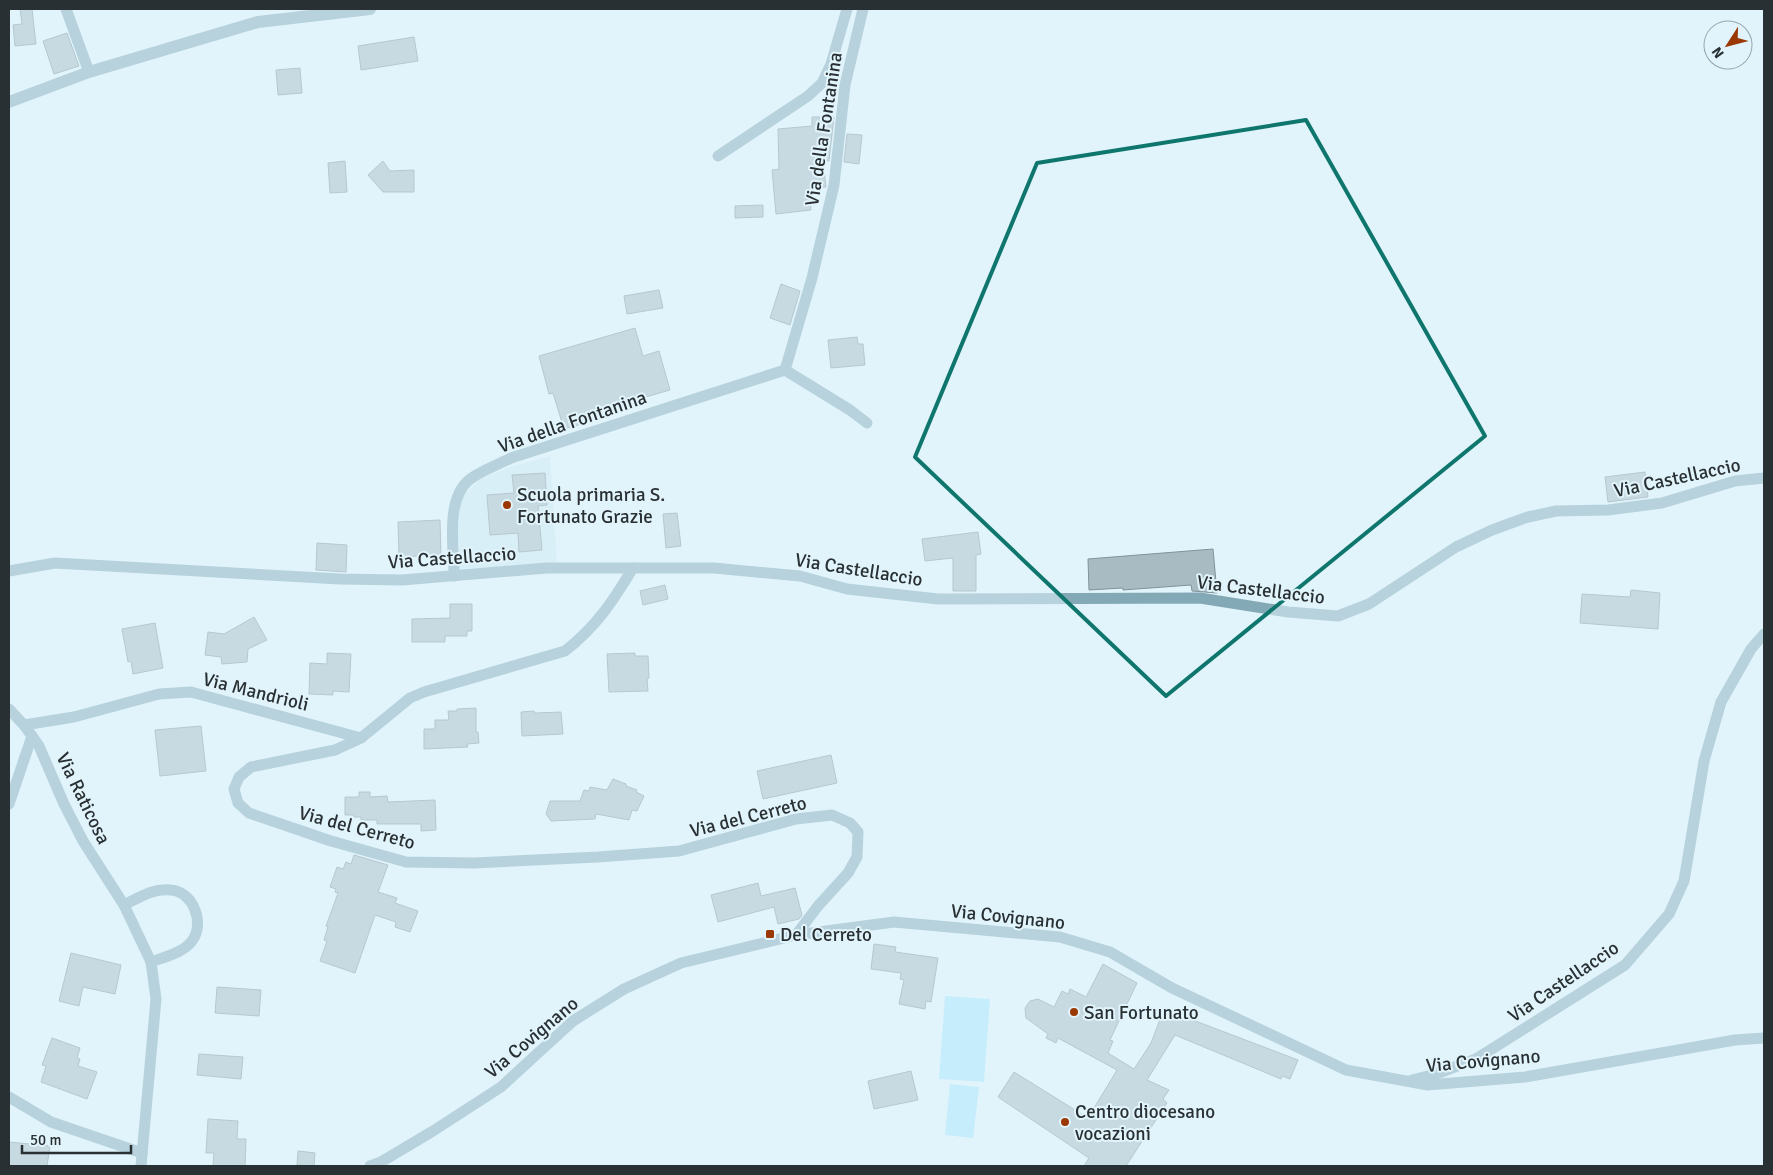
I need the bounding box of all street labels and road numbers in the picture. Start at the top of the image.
street label: Via della Fontanina [800,50,848,208]
street label: Via della Fontanina [495,385,650,459]
street label: Via Castellaccio [1612,453,1743,503]
street label: Via Castellaccio [387,542,517,574]
street label: Via Castellaccio [793,548,924,592]
street label: Via Castellaccio [1196,570,1326,610]
street label: Via Mandrioli [200,667,311,717]
street label: Via Raticosa [51,749,116,848]
street label: Via del Cerreto [687,791,809,843]
street label: Via del Cerreto [296,801,418,855]
street label: Via Covignano [950,899,1066,935]
street label: Via Castellaccio [1503,936,1624,1028]
street label: Via Covignano [480,992,583,1084]
street label: Via Covignano [1425,1044,1541,1078]

